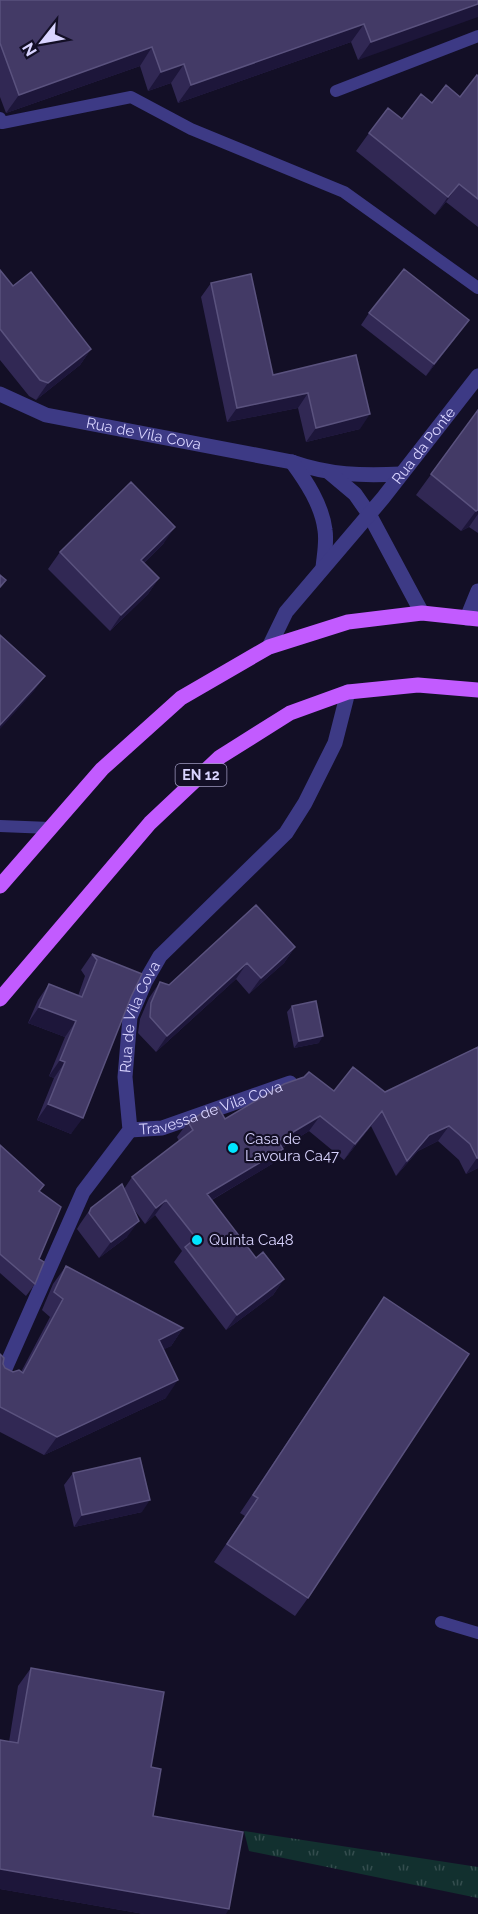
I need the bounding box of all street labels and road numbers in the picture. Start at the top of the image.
street label: Rua da Ponte [388,403,459,488]
street label: Rua de Vila Cova [85,414,203,453]
road number: EN 12 [176,764,226,786]
street label: Rua de Vila Cova [116,958,164,1074]
street label: Travessa de Vila Cova [138,1077,285,1138]

